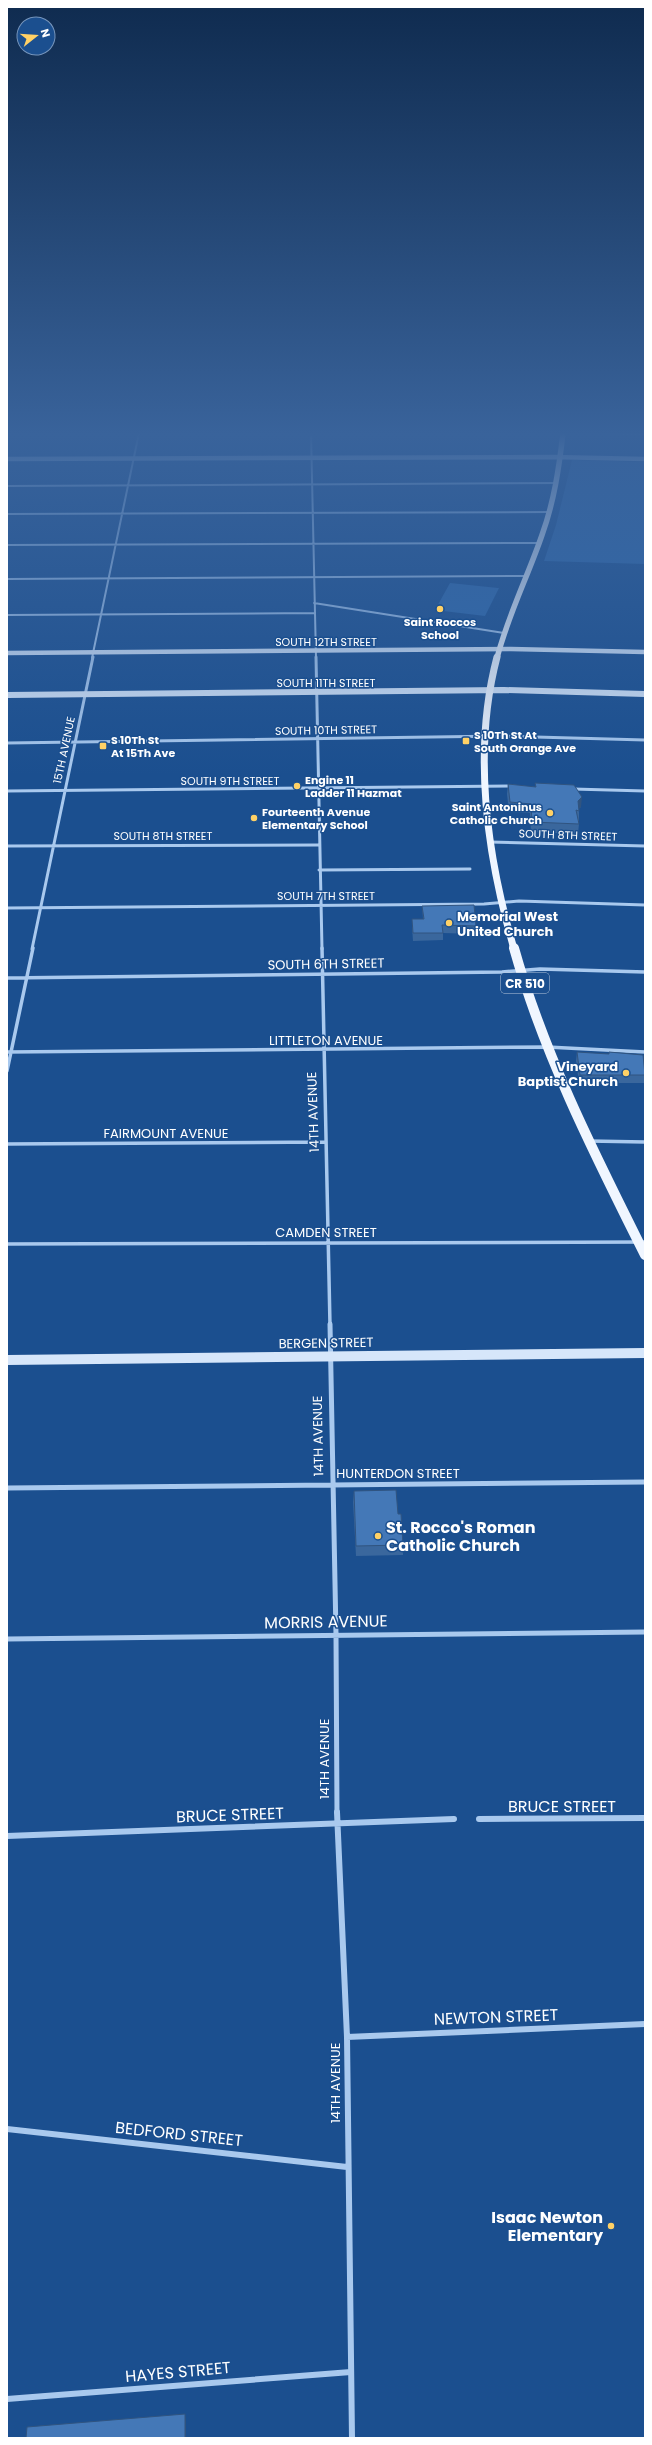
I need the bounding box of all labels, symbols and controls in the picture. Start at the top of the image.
north arrow [16,16,56,56]
text: N [37,27,54,39]
marker: Saint Roccos School [435,604,445,614]
place label: Saint Roccos School [404,614,476,643]
street label: SOUTH 12TH STREET [275,634,377,650]
street label: SOUTH 11TH STREET [277,675,375,691]
street label: 15TH AVENUE [49,715,79,785]
street label: SOUTH 10TH STREET [275,721,377,739]
place label: S 10Th St At South Orange Ave [474,727,576,756]
place label: S 10Th St At 15Th Ave [111,732,175,761]
marker: S 10Th St At South Orange Ave [461,736,471,746]
marker: S 10Th St At 15Th Ave [98,741,108,751]
place label: Engine 11 Ladder 11 Hazmat [305,772,402,801]
street label: SOUTH 9TH STREET [181,773,279,789]
marker: Engine 11 Ladder 11 Hazmat [292,781,302,791]
place label: Saint Antoninus Catholic Church [450,799,542,828]
place label: Fourteenth Avenue Elementary School [262,804,370,833]
marker: Saint Antoninus Catholic Church [545,808,555,818]
marker: Fourteenth Avenue Elementary School [249,813,259,823]
street label: SOUTH 8TH STREET [518,825,618,845]
street label: SOUTH 8TH STREET [114,828,212,844]
street label: SOUTH 7TH STREET [277,888,375,904]
place label: Memorial West United Church [457,907,558,941]
marker: Memorial West United Church [444,918,454,928]
street label: SOUTH 6TH STREET [267,953,385,975]
road number: CR 510 [501,973,549,993]
street label: LITTLETON AVENUE [269,1031,383,1050]
place label: Vineyard Baptist Church [518,1057,618,1091]
marker: Vineyard Baptist Church [621,1068,631,1078]
street label: 14TH AVENUE [302,1071,324,1153]
street label: FAIRMOUNT AVENUE [103,1124,229,1143]
street label: CAMDEN STREET [275,1223,377,1242]
street label: BERGEN STREET [278,1333,374,1353]
street label: 14TH AVENUE [308,1396,328,1476]
street label: HUNTERDON STREET [336,1464,460,1483]
place label: St. Rocco's Roman Catholic Church [386,1516,536,1557]
marker: St. Rocco's Roman Catholic Church [373,1531,383,1541]
street label: MORRIS AVENUE [264,1609,388,1635]
street label: 14TH AVENUE [315,1719,334,1799]
street label: BRUCE STREET [508,1795,616,1818]
street label: BRUCE STREET [176,1802,285,1828]
street label: NEWTON STREET [433,2003,559,2031]
street label: 14TH AVENUE [326,2043,345,2123]
street label: BEDFORD STREET [114,2116,244,2152]
place label: Isaac Newton Elementary [491,2206,604,2247]
marker: Isaac Newton Elementary [606,2221,616,2231]
street label: HAYES STREET [124,2356,232,2388]

